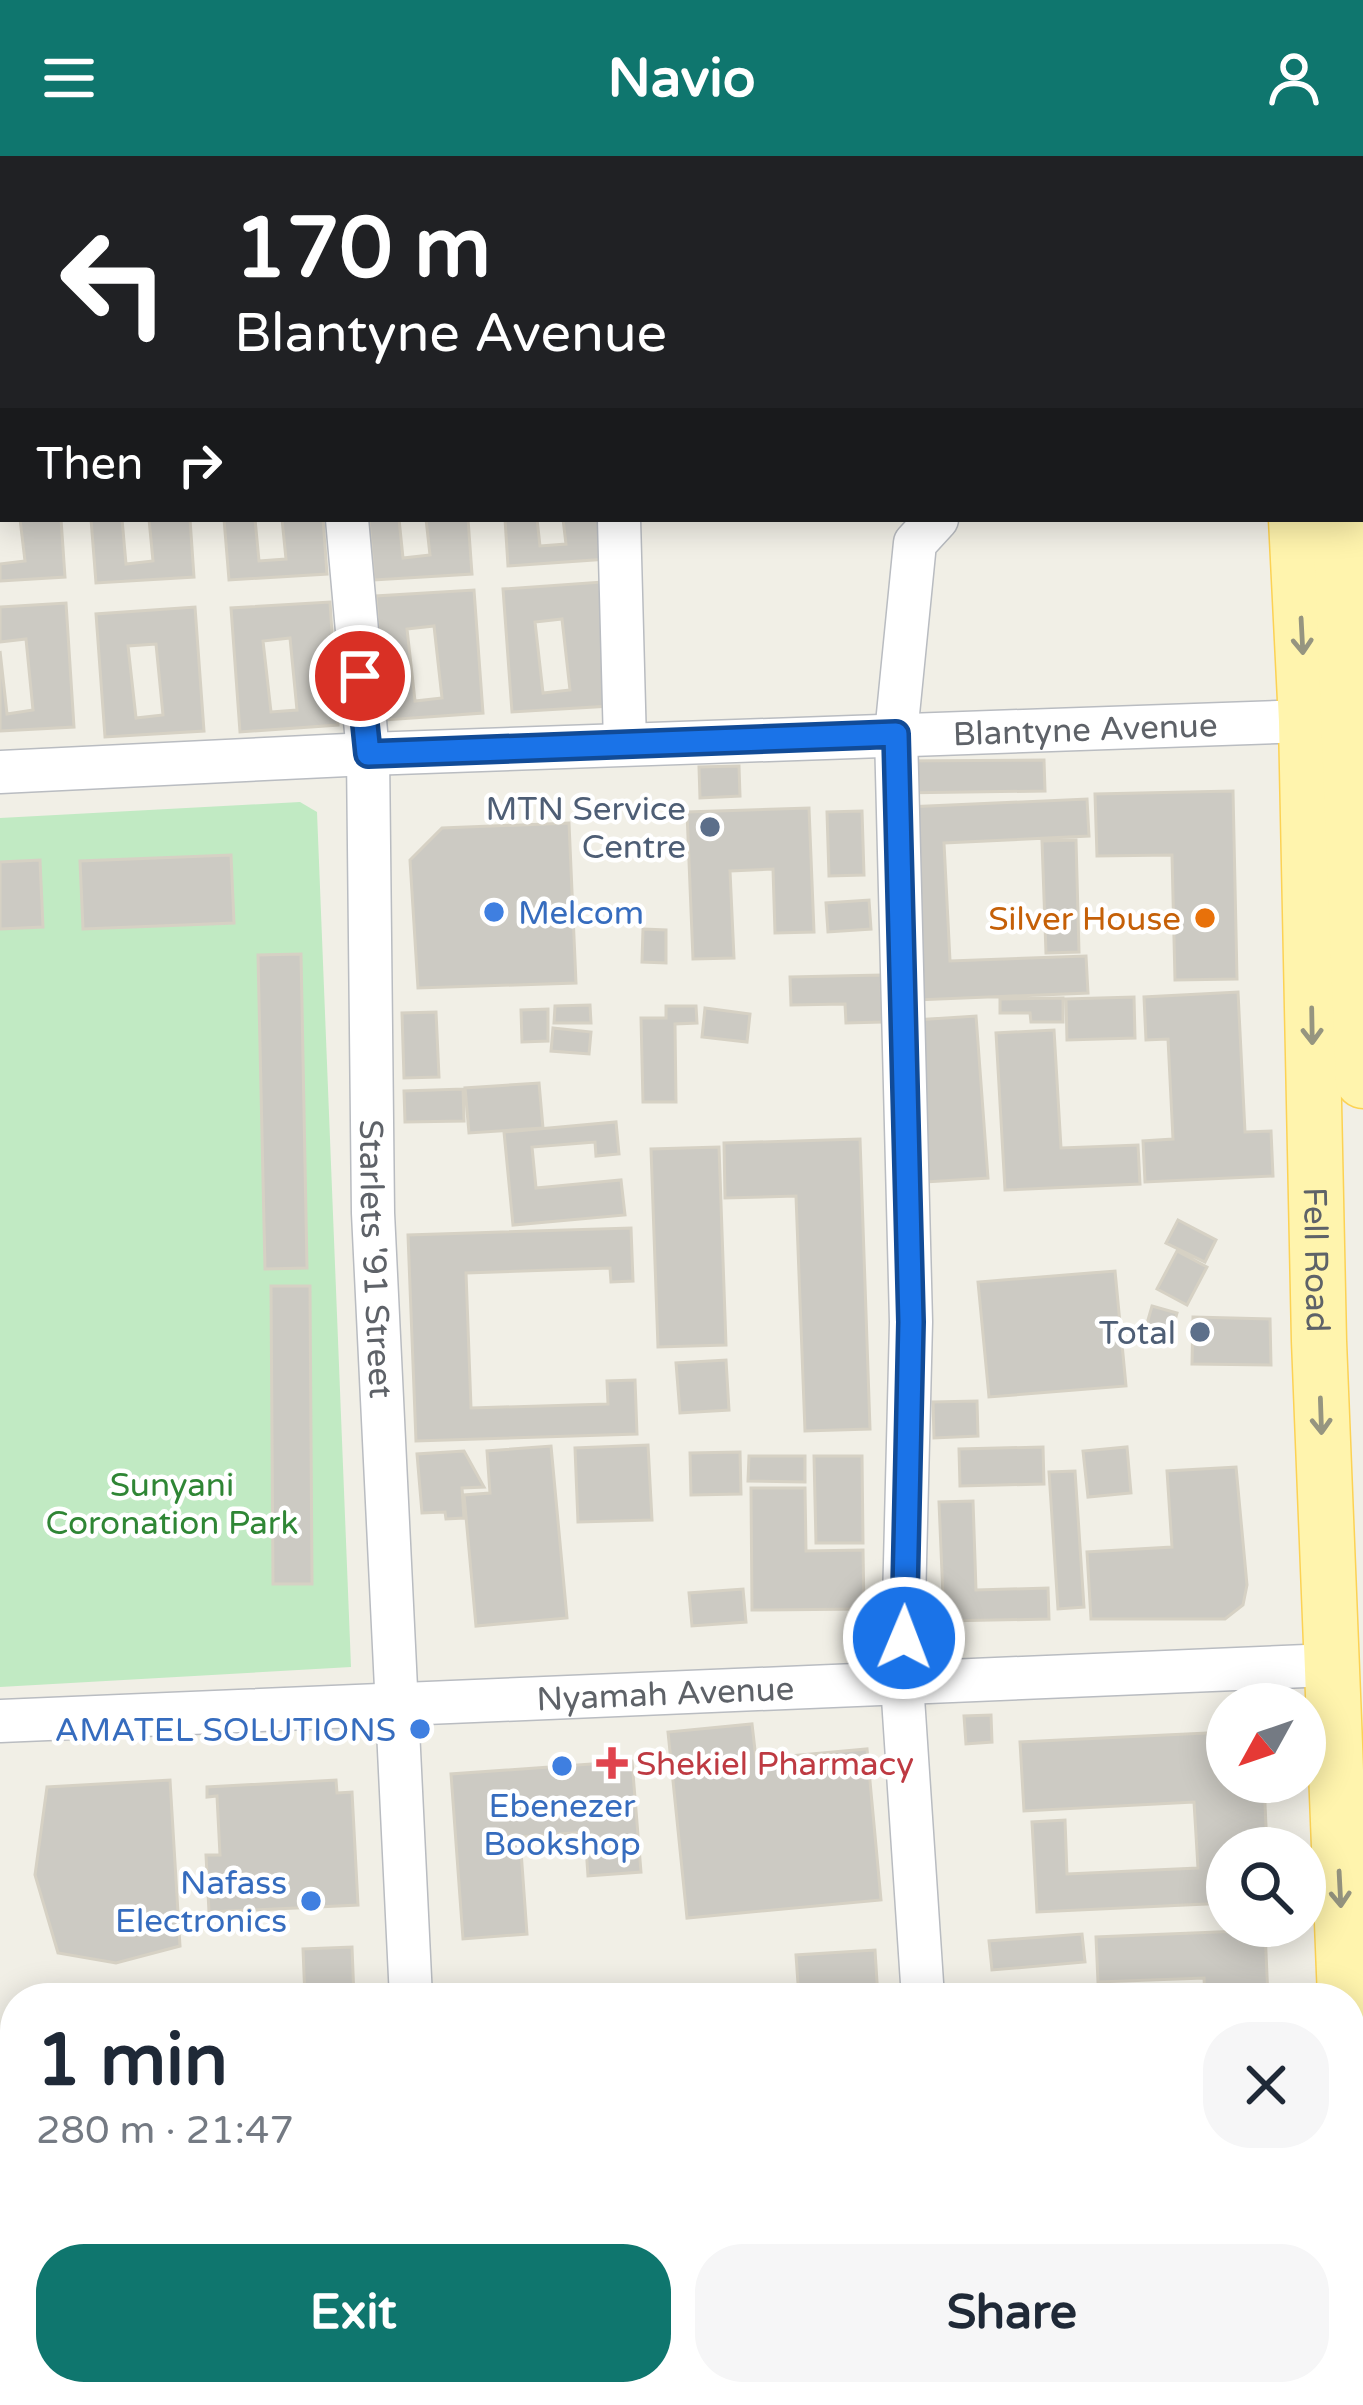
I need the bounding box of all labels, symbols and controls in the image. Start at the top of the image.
icon: menu [36,45,102,111]
icon: person [1261,45,1327,111]
text: Navio [607,46,756,111]
text: 170 m [234,199,491,300]
icon: left [36,204,192,360]
text: Blantyne Avenue [234,301,667,366]
icon: right [167,432,233,498]
text: Then [36,438,143,492]
one-way arrow [1291,616,1314,655]
pin [309,625,411,727]
icon: arrive [327,643,393,709]
street label: Blantyne Avenue [952,706,1218,754]
place label: MTN Service Centre [485,790,686,867]
marker: MTN Service Centre [697,814,723,840]
place label: Melcom [518,894,644,933]
marker: Melcom [481,899,507,925]
place label: Silver House [988,900,1181,939]
marker: Silver House [1192,905,1218,931]
one-way arrow [1301,1006,1323,1045]
street label: Starlets '91 Street [351,1119,400,1399]
street label: Fell Road [1295,1187,1337,1333]
place label: Total [1099,1314,1176,1353]
marker: Total [1187,1319,1213,1345]
one-way arrow [1310,1396,1333,1435]
park label: Sunyani Coronation Park [46,1466,298,1543]
position arrow [841,1575,967,1701]
street label: Nyamah Avenue [536,1670,795,1719]
north arrow [1206,1683,1326,1803]
map controls [1206,1683,1326,1947]
place label: AMATEL SOLUTIONS [55,1711,396,1750]
marker: AMATEL SOLUTIONS [407,1716,433,1742]
place label: Shekiel Pharmacy [636,1745,914,1784]
marker: Shekiel Pharmacy [599,1750,625,1776]
marker: Ebenezer Bookshop [549,1753,575,1779]
place label: Ebenezer Bookshop [483,1787,641,1864]
button: search [1206,1827,1326,1947]
place label: Nafass Electronics [115,1864,287,1941]
one-way arrow [1329,1869,1352,1908]
marker: Nafass Electronics [298,1888,324,1914]
text: 1 min [36,2018,228,2105]
button: close [1203,2022,1329,2148]
text: 280 m · 21:47 [36,2107,294,2154]
button: Exit [36,2244,671,2382]
button: Share [695,2244,1329,2382]

